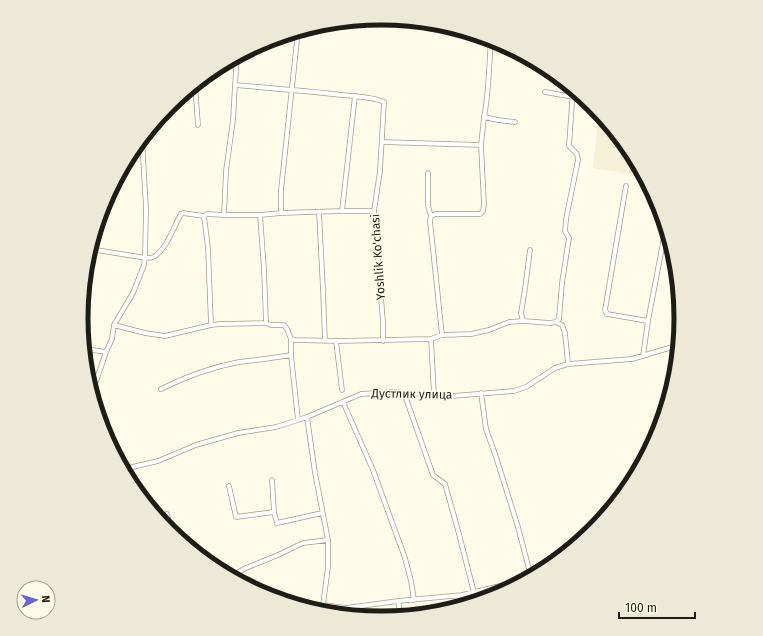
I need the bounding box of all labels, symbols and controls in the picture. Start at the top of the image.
street label: Yoshlik Ko'chasi [368,213,388,301]
street label: Дустлик улица [371,386,452,402]
north arrow [16,580,56,620]
scale bar [619,594,695,620]
text: N [39,595,52,603]
text: 100 m [625,601,657,615]

